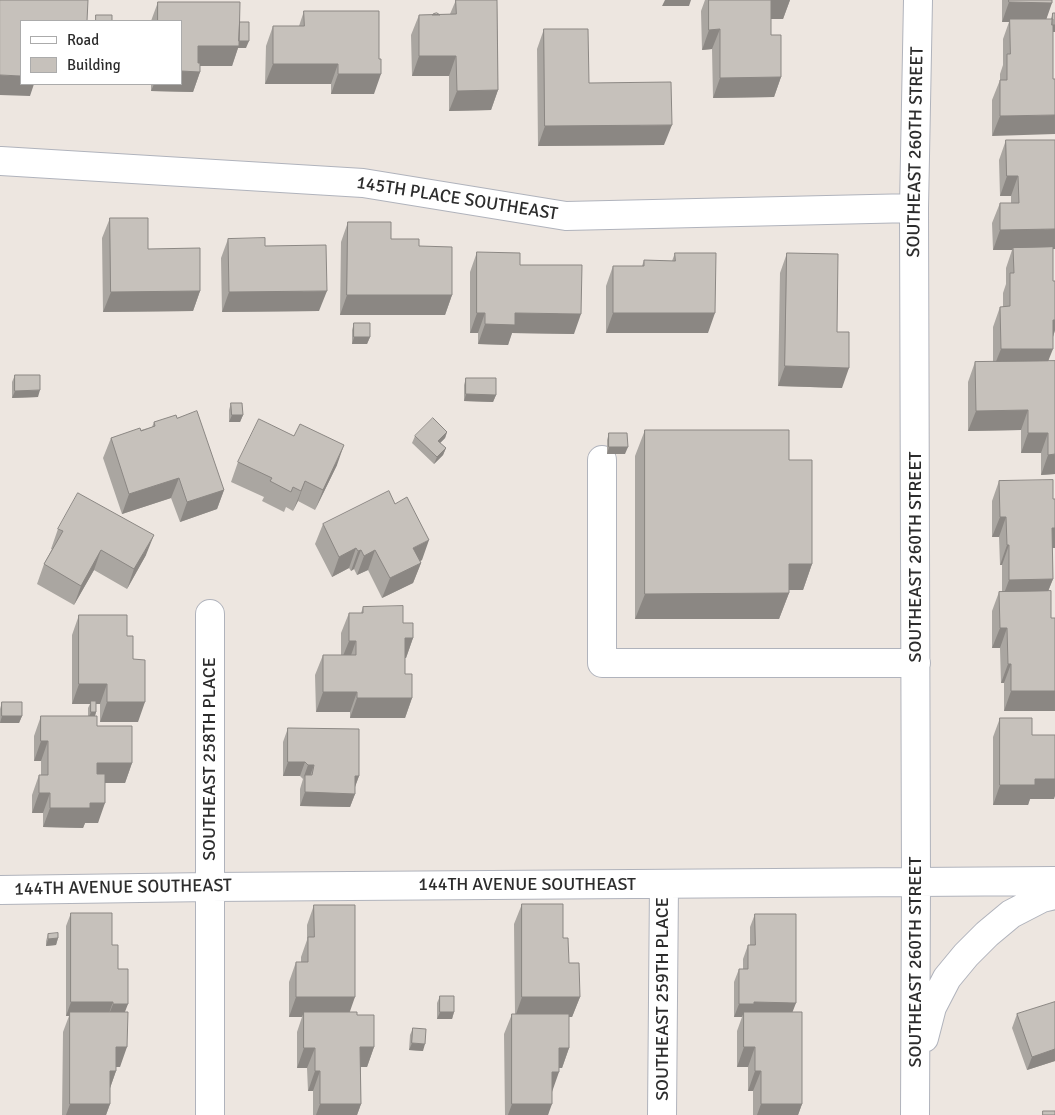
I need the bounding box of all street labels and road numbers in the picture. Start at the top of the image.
street label: SOUTHEAST 260TH STREET [903,46,929,258]
street label: 145TH PLACE SOUTHEAST [355,172,559,226]
street label: SOUTHEAST 260TH STREET [905,452,927,662]
street label: SOUTHEAST 258TH PLACE [199,657,221,861]
street label: SOUTHEAST 260TH STREET [905,857,927,1067]
street label: 144TH AVENUE SOUTHEAST [418,874,636,896]
street label: 144TH AVENUE SOUTHEAST [14,875,232,901]
street label: SOUTHEAST 259TH PLACE [652,897,674,1101]

